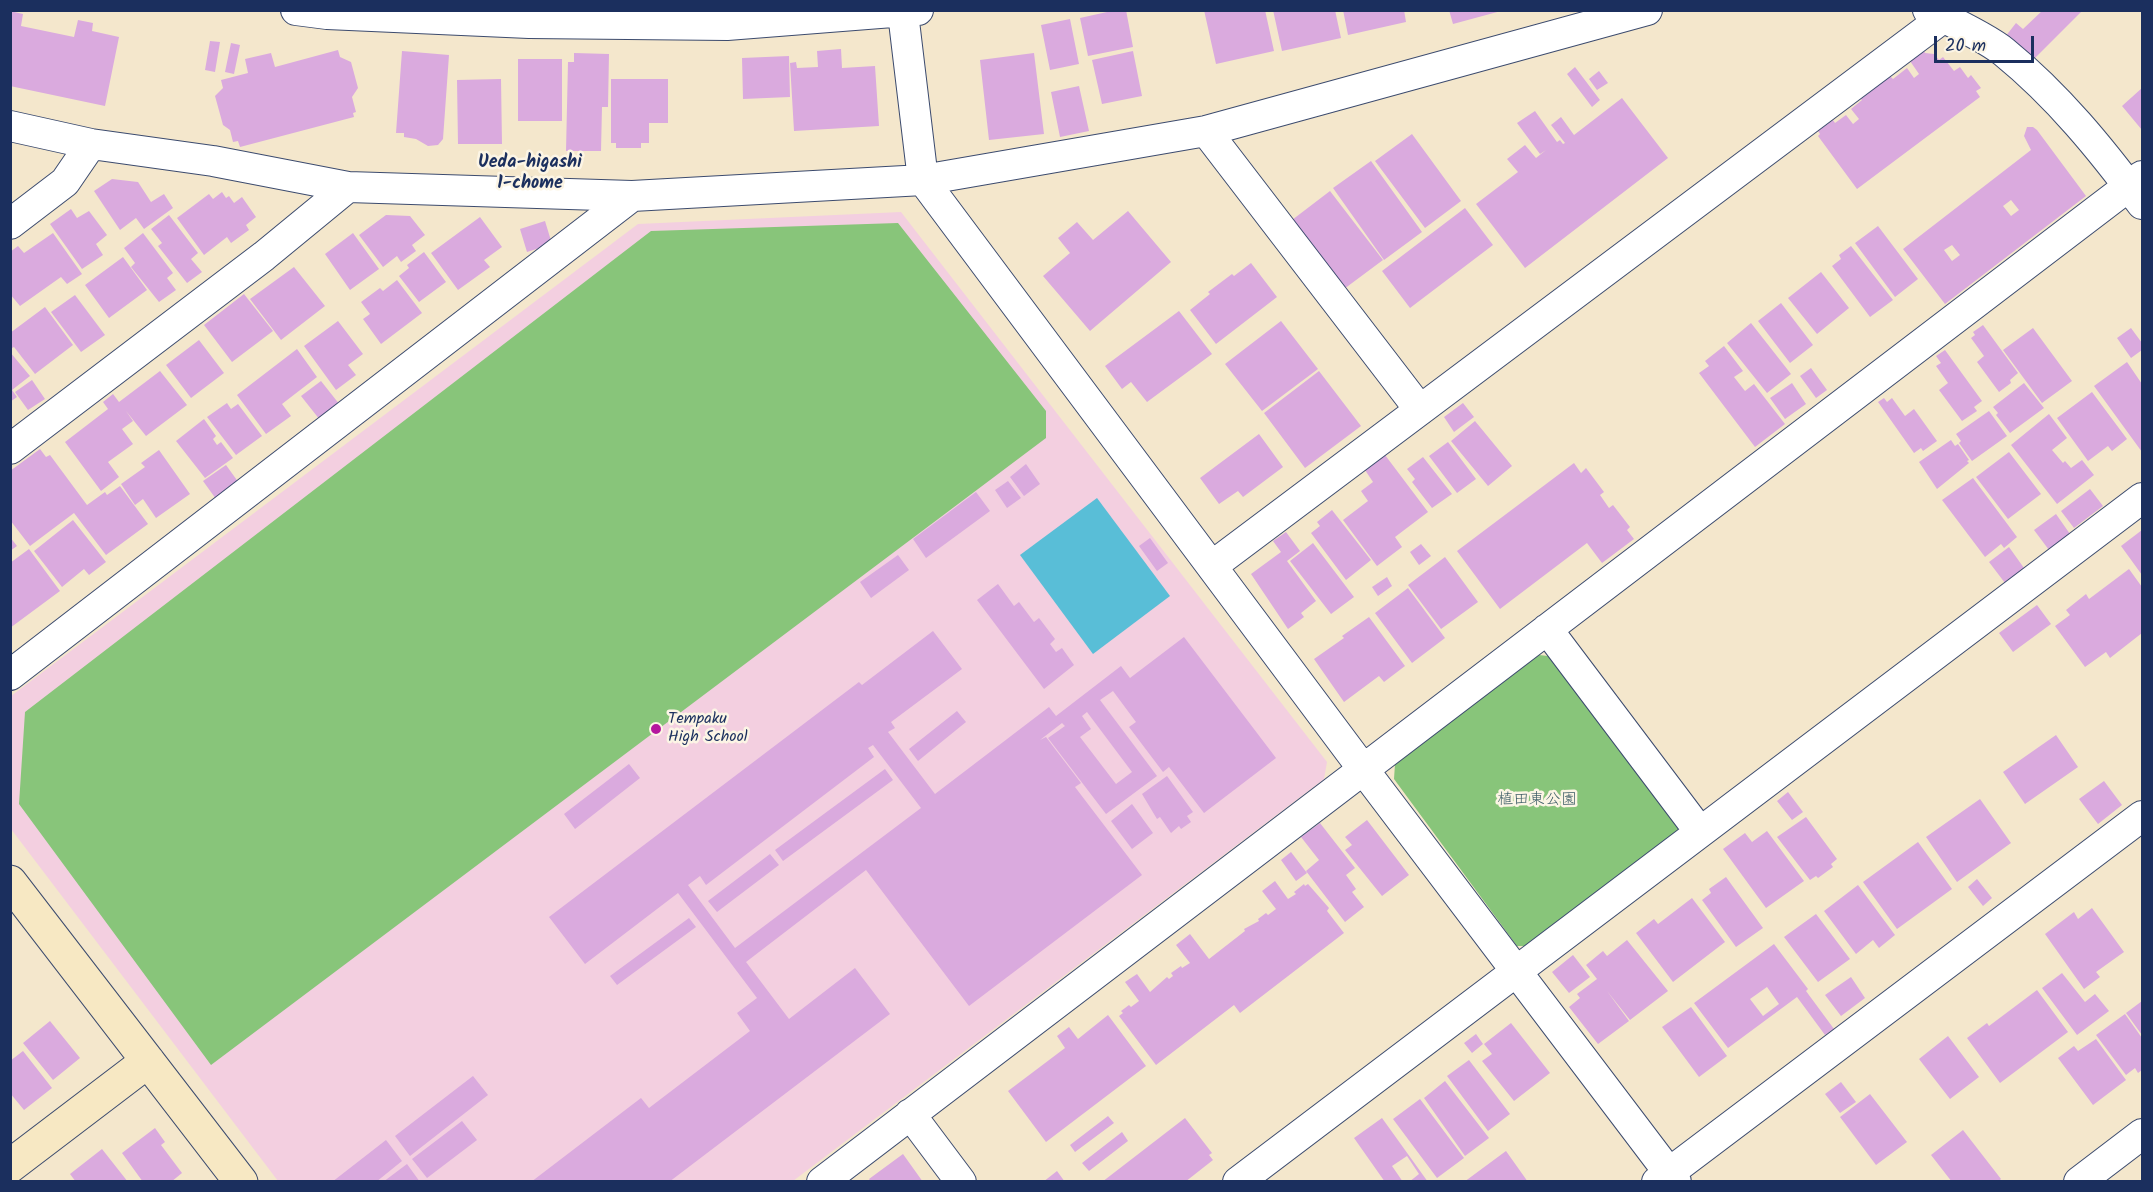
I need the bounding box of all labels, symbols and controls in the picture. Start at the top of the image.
scale bar [1937,24,2038,62]
text: 20 m [1945,32,1986,61]
district label: Ueda-higashi 1-chome [478,153,582,195]
place label: Tempaku High School [668,710,748,748]
marker: Tempaku High School [649,722,663,736]
park label: 植田東公園 [1497,791,1577,811]

